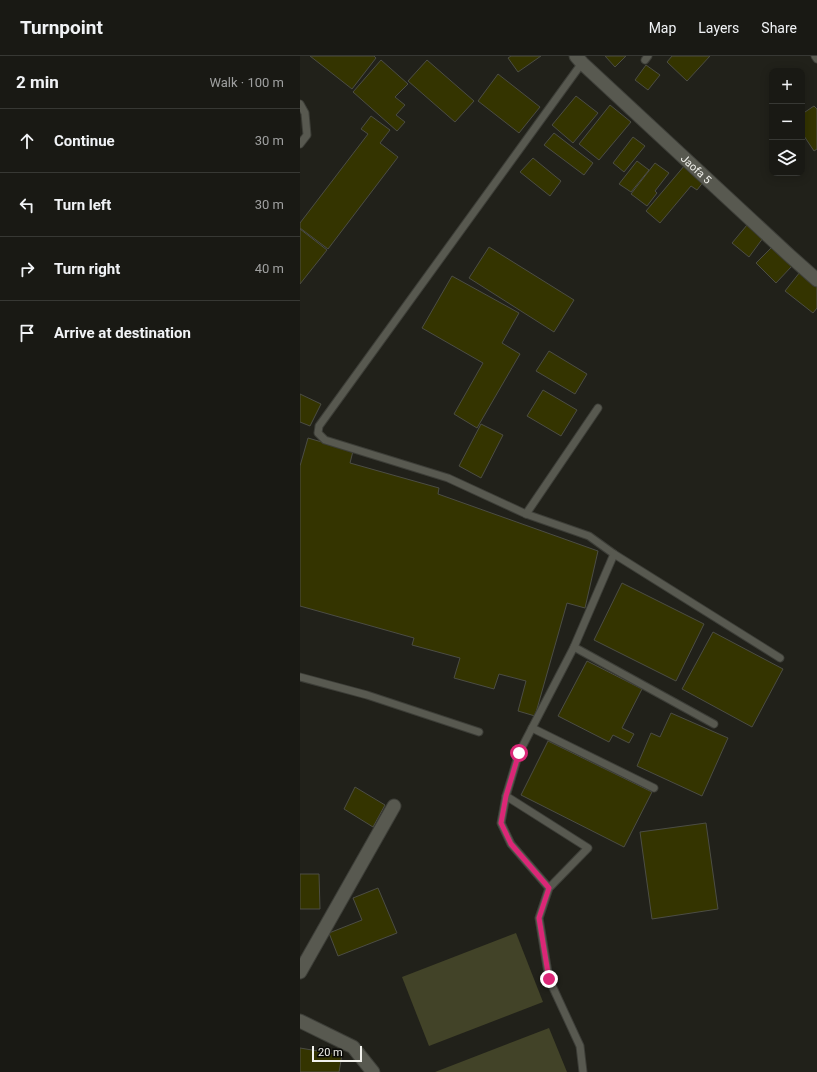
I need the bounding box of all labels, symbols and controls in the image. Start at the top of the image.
text: Turnpoint [20,16,103,39]
text: Map [649,20,676,36]
text: Layers [698,20,739,36]
text: Share [761,20,797,36]
map controls [769,68,805,176]
button: + [769,68,805,104]
text: 2 min [16,72,59,92]
text: Walk · 100 m [209,75,284,90]
button: − [769,104,805,140]
icon: ahead [16,130,38,152]
text: Continue [54,132,115,150]
text: 30 m [255,133,284,148]
button: layers [769,140,805,176]
street label: Jaofa 5 [678,152,714,186]
icon: left [16,194,38,216]
text: Turn left [54,196,111,214]
text: 30 m [255,197,284,212]
icon: right [16,258,38,280]
text: Turn right [54,260,120,278]
text: 40 m [255,261,284,276]
icon: arrive [16,322,38,344]
text: Arrive at destination [54,324,191,342]
route start [510,744,528,762]
route end [540,970,558,988]
scale bar [312,1044,362,1063]
text: 20 m [318,1046,343,1059]

